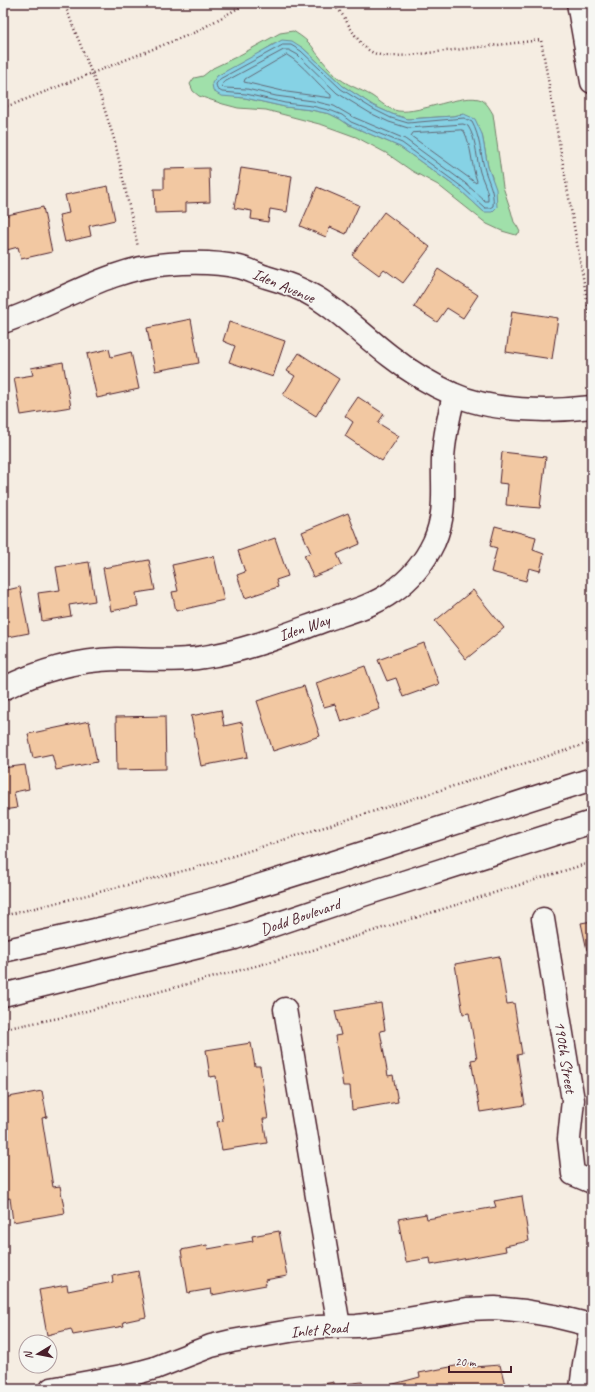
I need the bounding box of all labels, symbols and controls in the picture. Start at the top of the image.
street label: Iden Avenue [249,264,319,309]
street label: Iden Way [276,609,334,646]
street label: Dodd Boulevard [258,893,345,940]
street label: 190th Street [549,1020,581,1096]
street label: Inlet Road [290,1317,351,1342]
north arrow [18,1334,58,1374]
scale bar [449,1348,511,1374]
text: N [20,1349,36,1360]
text: 20 m [455,1354,477,1370]

